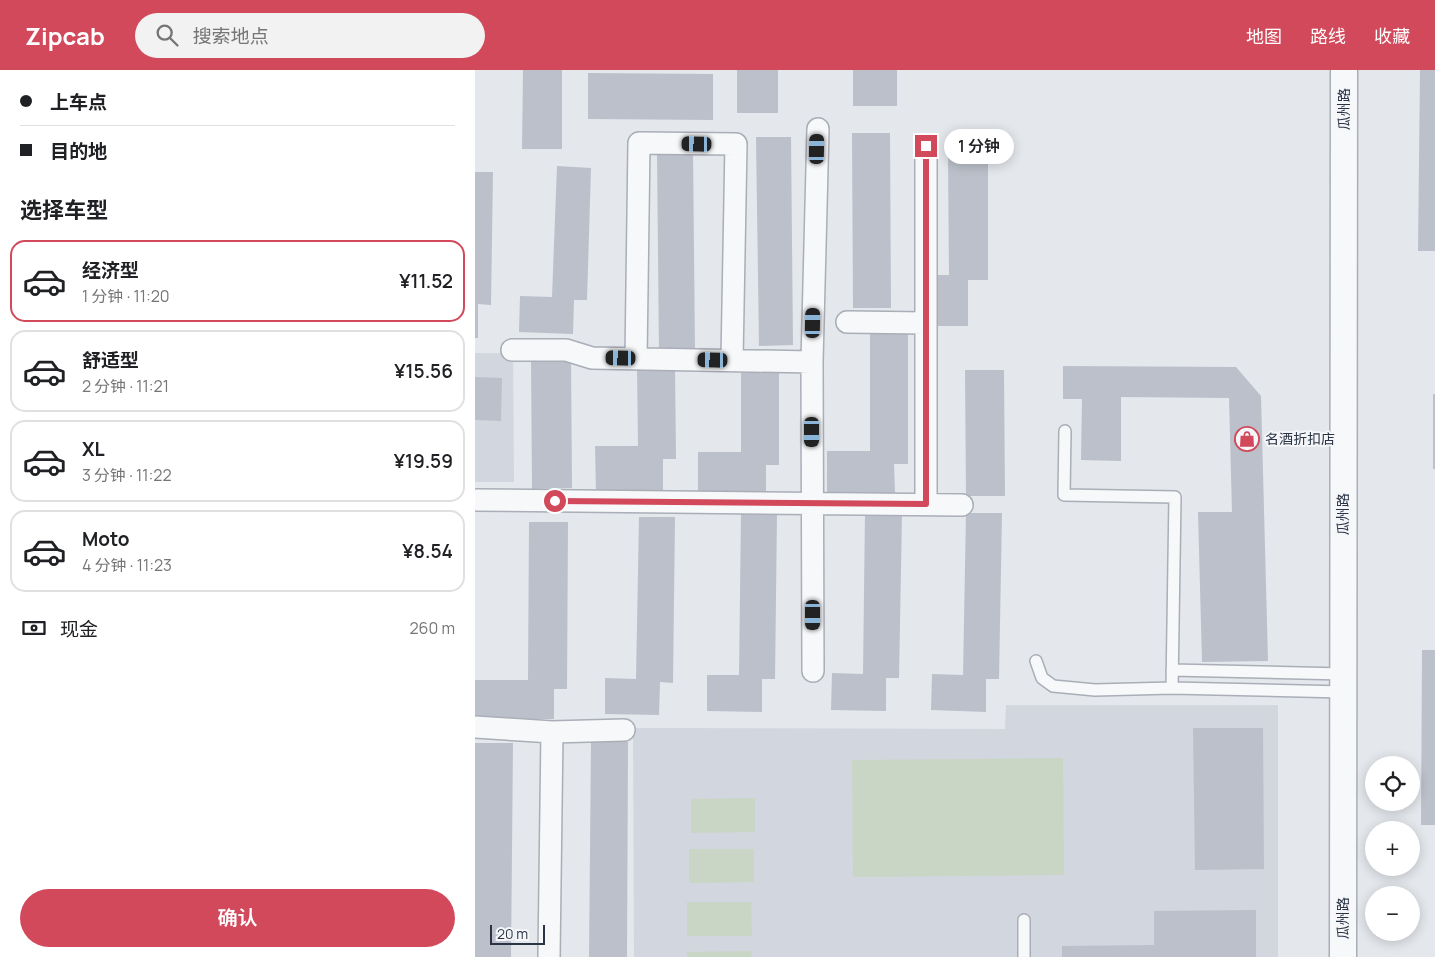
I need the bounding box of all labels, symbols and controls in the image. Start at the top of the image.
search box [135,13,485,58]
text: Zipcab [25,19,105,52]
icon: search [153,21,181,49]
text: 搜索地点 [193,23,269,49]
text: 地图 [1246,24,1282,48]
text: 路线 [1310,24,1346,48]
text: 收藏 [1374,24,1410,48]
street label: 瓜州路 [1334,88,1353,130]
text: 上车点 [50,89,107,115]
callout: 1 分钟 [943,128,1013,164]
car [809,134,824,164]
route end [915,135,937,157]
text: 1 分钟 [958,135,1000,157]
car [681,136,712,152]
text: 目的地 [50,138,107,164]
text: 选择车型 [20,195,108,225]
text: 经济型 [82,257,139,283]
icon: car [22,259,67,304]
text: ¥11.52 [399,268,453,294]
text: 1 分钟 · 11:20 [82,285,170,307]
car [805,308,820,338]
text: 舒适型 [82,347,139,373]
icon: car [22,349,67,394]
car [605,350,636,366]
car [697,352,728,368]
text: ¥15.56 [394,358,453,384]
text: 2 分钟 · 11:21 [82,375,169,397]
car [804,417,819,447]
shop icon: 名酒折扣店 [1234,426,1260,452]
place label: 名酒折扣店 [1265,429,1335,448]
text: XL [82,436,105,462]
icon: car [22,439,67,484]
text: ¥19.59 [394,448,453,474]
text: 3 分钟 · 11:22 [82,464,172,486]
route start [544,490,566,512]
street label: 瓜州路 [1333,493,1352,535]
text: Moto [82,526,129,552]
icon: car [22,529,67,574]
text: ¥8.54 [402,538,453,564]
text: 4 分钟 · 11:23 [82,554,172,576]
car [805,600,820,630]
icon: cash [20,614,48,642]
text: 现金 [60,616,98,642]
text: 260 m [409,617,455,639]
map controls [1365,756,1420,941]
button: locate [1365,756,1420,811]
button: + [1365,821,1420,876]
button: − [1365,886,1420,941]
button: 确认 [20,889,455,947]
street label: 瓜州路 [1333,897,1352,939]
scale bar [490,922,545,945]
text: 20 m [497,924,528,943]

